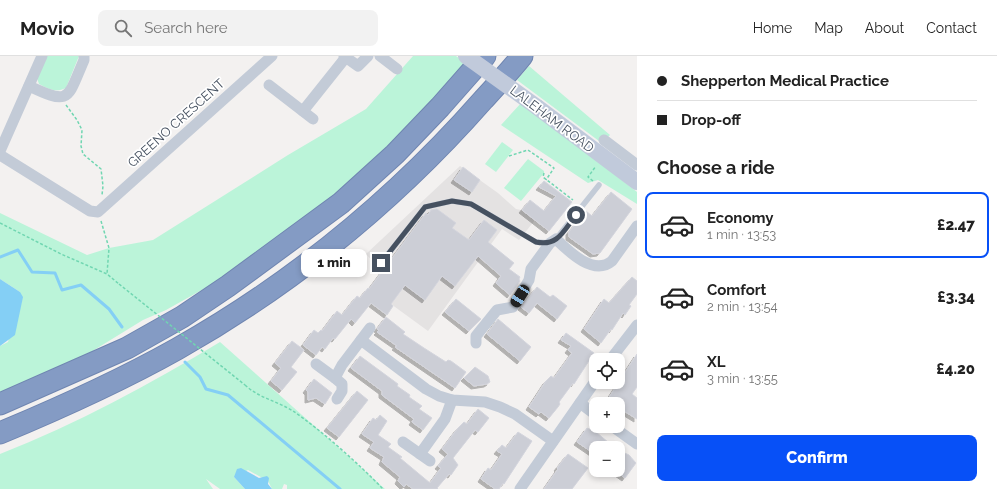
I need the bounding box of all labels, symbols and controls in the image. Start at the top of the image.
search box [98,10,378,46]
text: Movio [20,17,74,39]
icon: search [112,17,134,39]
text: Search here [144,19,228,37]
text: Home [753,20,792,36]
text: Map [814,20,843,36]
text: About [865,20,904,36]
text: Contact [926,20,977,36]
text: Shepperton Medical Practice [681,72,889,90]
street label: GREENO CRESCENT [125,76,227,170]
street label: LALEHAM ROAD [507,83,597,155]
text: Drop-off [681,111,741,129]
text: Choose a ride [657,157,775,178]
route start [567,206,585,224]
icon: car [659,207,695,243]
text: Economy [707,209,774,227]
text: £2.47 [937,216,975,234]
text: 1 min · 13:53 [707,227,776,242]
callout: 1 min [301,249,367,277]
route end [372,254,390,272]
text: 1 min [317,255,351,270]
icon: car [659,279,695,315]
text: Comfort [707,281,766,299]
car [509,283,531,309]
text: £3.34 [937,288,975,306]
text: 2 min · 13:54 [707,299,778,314]
icon: car [659,351,695,387]
map controls [589,353,625,477]
button: locate [589,353,625,389]
text: XL [707,353,725,371]
text: £4.20 [936,360,975,378]
text: 3 min · 13:55 [707,371,778,386]
button: + [589,397,625,433]
button: Confirm [657,435,977,481]
button: − [589,441,625,477]

